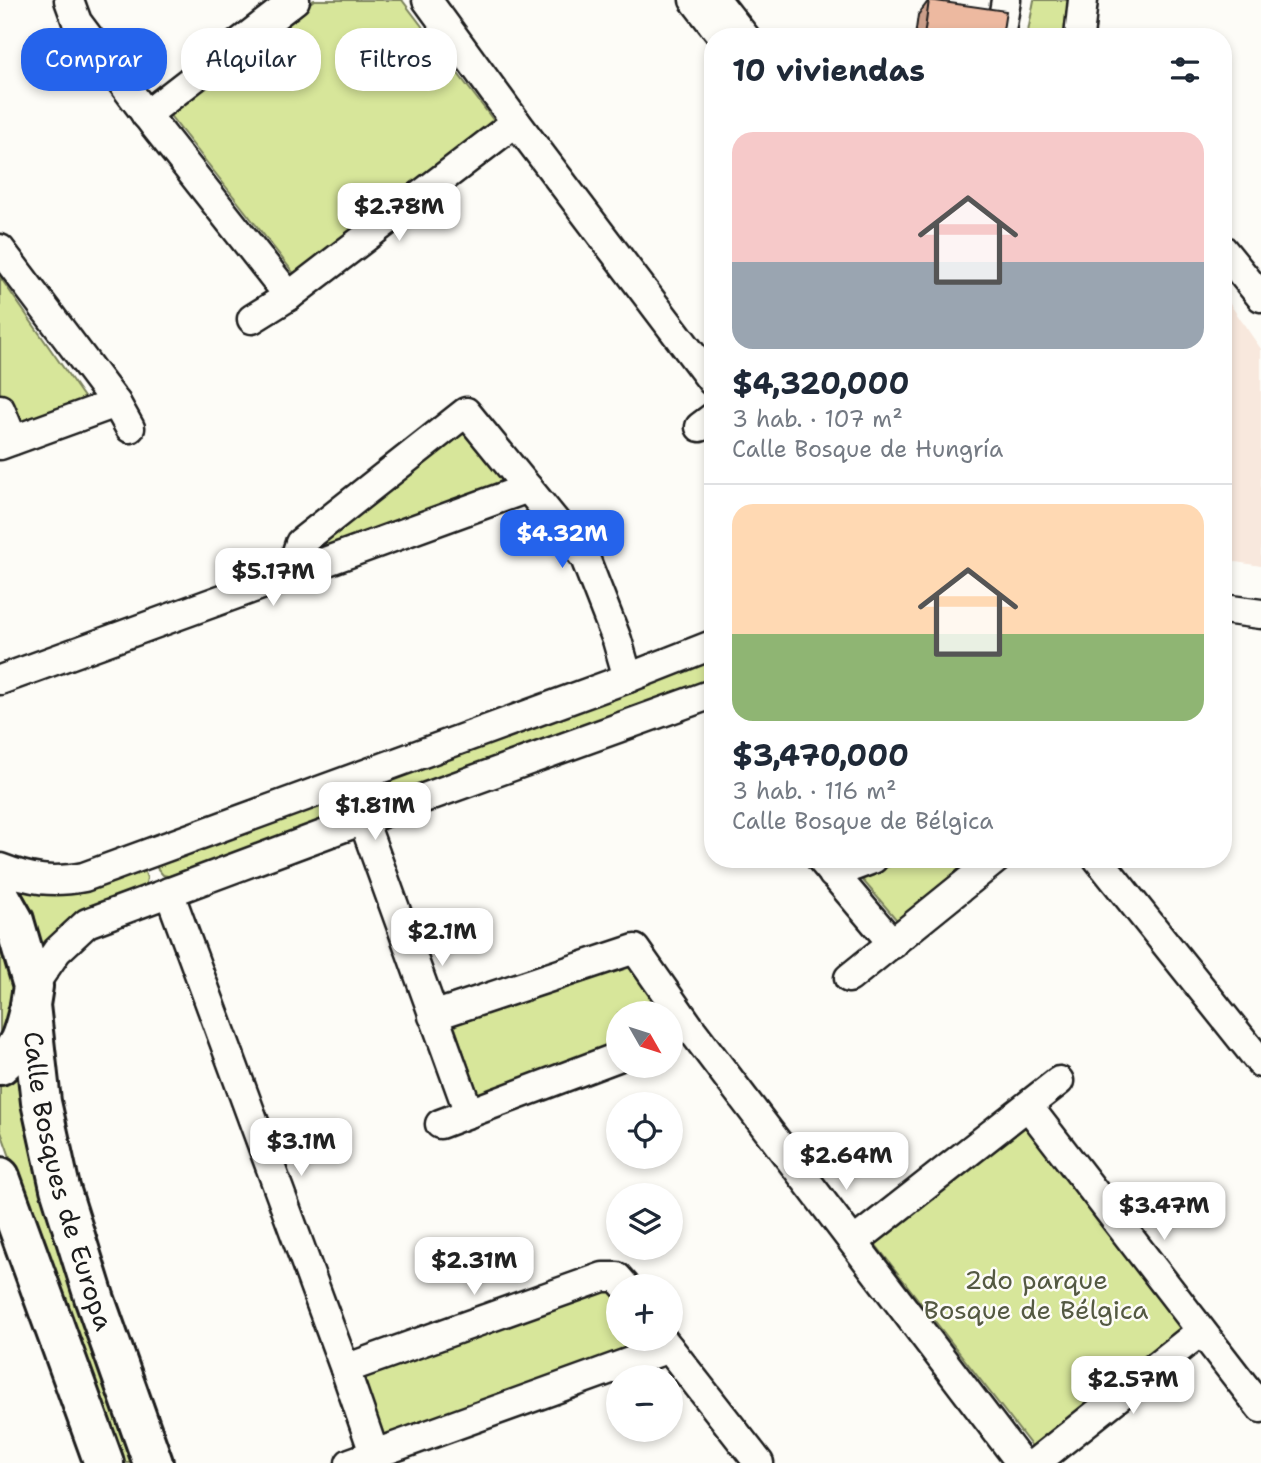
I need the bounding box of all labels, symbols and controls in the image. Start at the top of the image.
chip: Comprar [21,28,167,91]
chip: Alquilar [181,28,321,91]
chip: Filtros [335,28,457,91]
text: 10 viviendas [732,50,925,91]
icon: filters [1166,51,1204,89]
icon: home [905,177,1031,303]
pin: $2.78M [342,184,456,243]
text: $2.78M [354,191,444,221]
text: $4,320,000 [732,363,909,404]
text: 3 hab. · 107 m² [732,404,903,434]
text: Calle Bosque de Hungría [732,434,1003,464]
pin: $4.32M [505,510,619,570]
text: $4.32M [516,518,608,548]
pin: $5.17M [216,548,330,608]
icon: home [905,549,1031,675]
text: $5.17M [231,556,315,586]
text: $3,470,000 [732,735,909,776]
text: 3 hab. · 116 m² [732,776,897,806]
pin: $1.81M [318,782,432,842]
text: $1.81M [335,790,415,820]
text: Calle Bosque de Bélgica [732,806,994,836]
pin: $2.1M [393,908,491,968]
text: $2.1M [407,916,477,946]
north arrow [606,1001,682,1078]
map controls [606,1001,683,1442]
street label: Calle Bosques de Europa [16,1029,122,1335]
button: locate [606,1092,683,1169]
pin: $3.1M [252,1118,350,1178]
text: $3.1M [266,1126,336,1156]
pin: $2.64M [789,1132,903,1192]
text: $2.64M [799,1140,893,1170]
pin: $3.47M [1107,1182,1221,1242]
button: layers [606,1183,683,1260]
text: $3.47M [1118,1190,1210,1220]
pin: $2.31M [417,1238,531,1297]
text: $2.31M [431,1245,517,1275]
park label: 2do parque Bosque de Bélgica [924,1262,1148,1327]
button: + [606,1274,683,1351]
pin: $2.57M [1076,1356,1190,1416]
text: $2.57M [1087,1364,1179,1394]
button: − [606,1365,683,1442]

